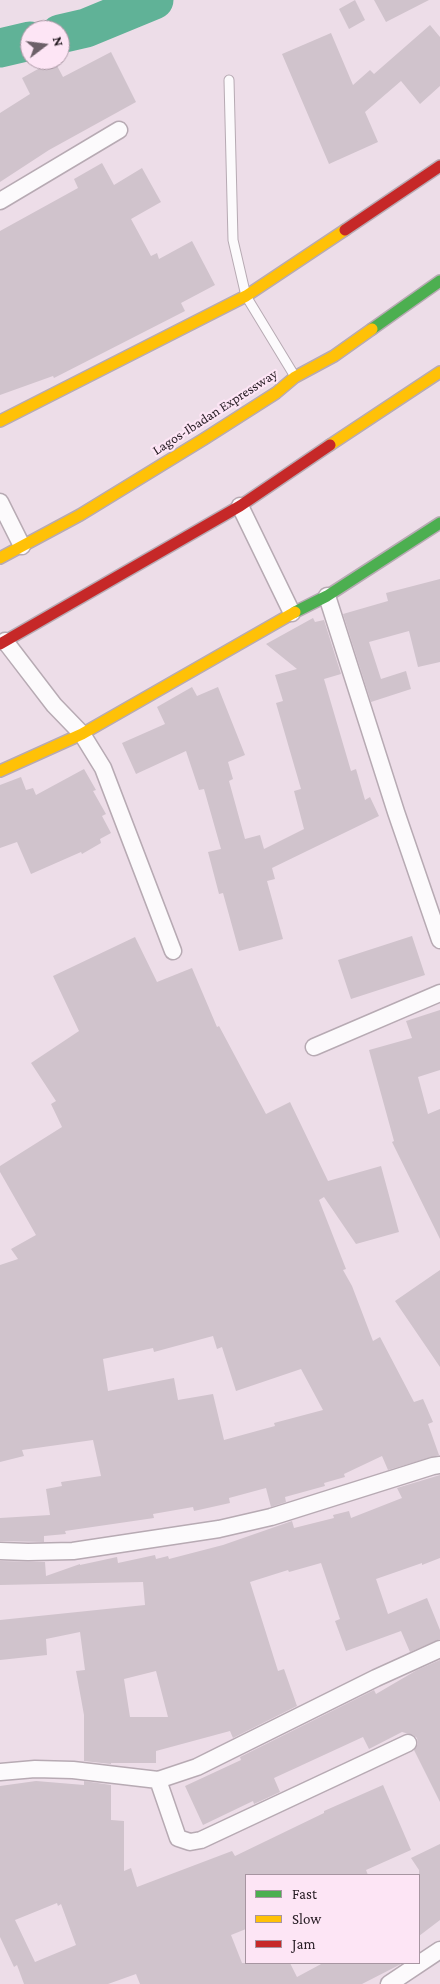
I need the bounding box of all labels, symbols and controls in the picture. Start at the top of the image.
north arrow [20,20,70,70]
text: N [50,35,67,48]
street label: Lagos-Ibadan Expressway [149,365,281,459]
legend [245,1874,420,1964]
text: Fast [292,1886,317,1902]
text: Slow [292,1911,321,1927]
text: Jam [292,1936,315,1952]

